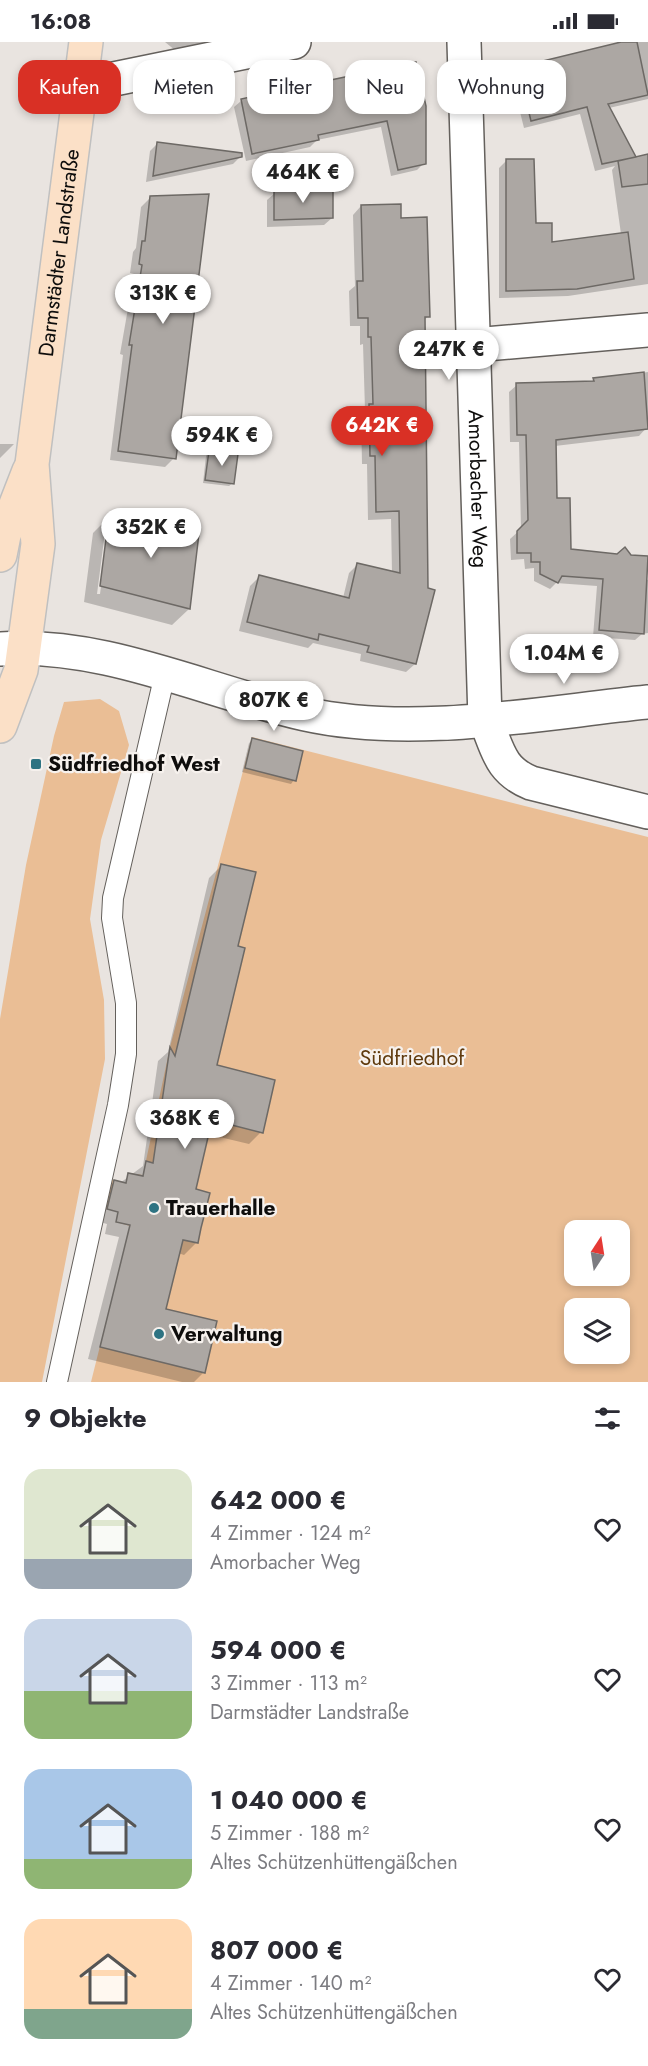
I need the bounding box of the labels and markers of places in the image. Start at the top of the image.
pin: 464K € [254,153,352,204]
pin: 313K € [114,274,212,325]
pin: 247K € [400,330,498,381]
pin: 642K € [333,406,431,457]
pin: 594K € [173,416,271,467]
pin: 352K € [102,508,200,559]
pin: 1.04M € [509,634,619,685]
pin: 807K € [225,681,323,732]
place label: Südfriedhof West [48,749,220,779]
marker: Südfriedhof West [29,757,43,771]
pin: 368K € [136,1099,234,1150]
place label: Trauerhalle [166,1193,275,1223]
marker: Trauerhalle [147,1201,161,1215]
place label: Verwaltung [170,1319,283,1349]
marker: Verwaltung [152,1327,166,1341]

